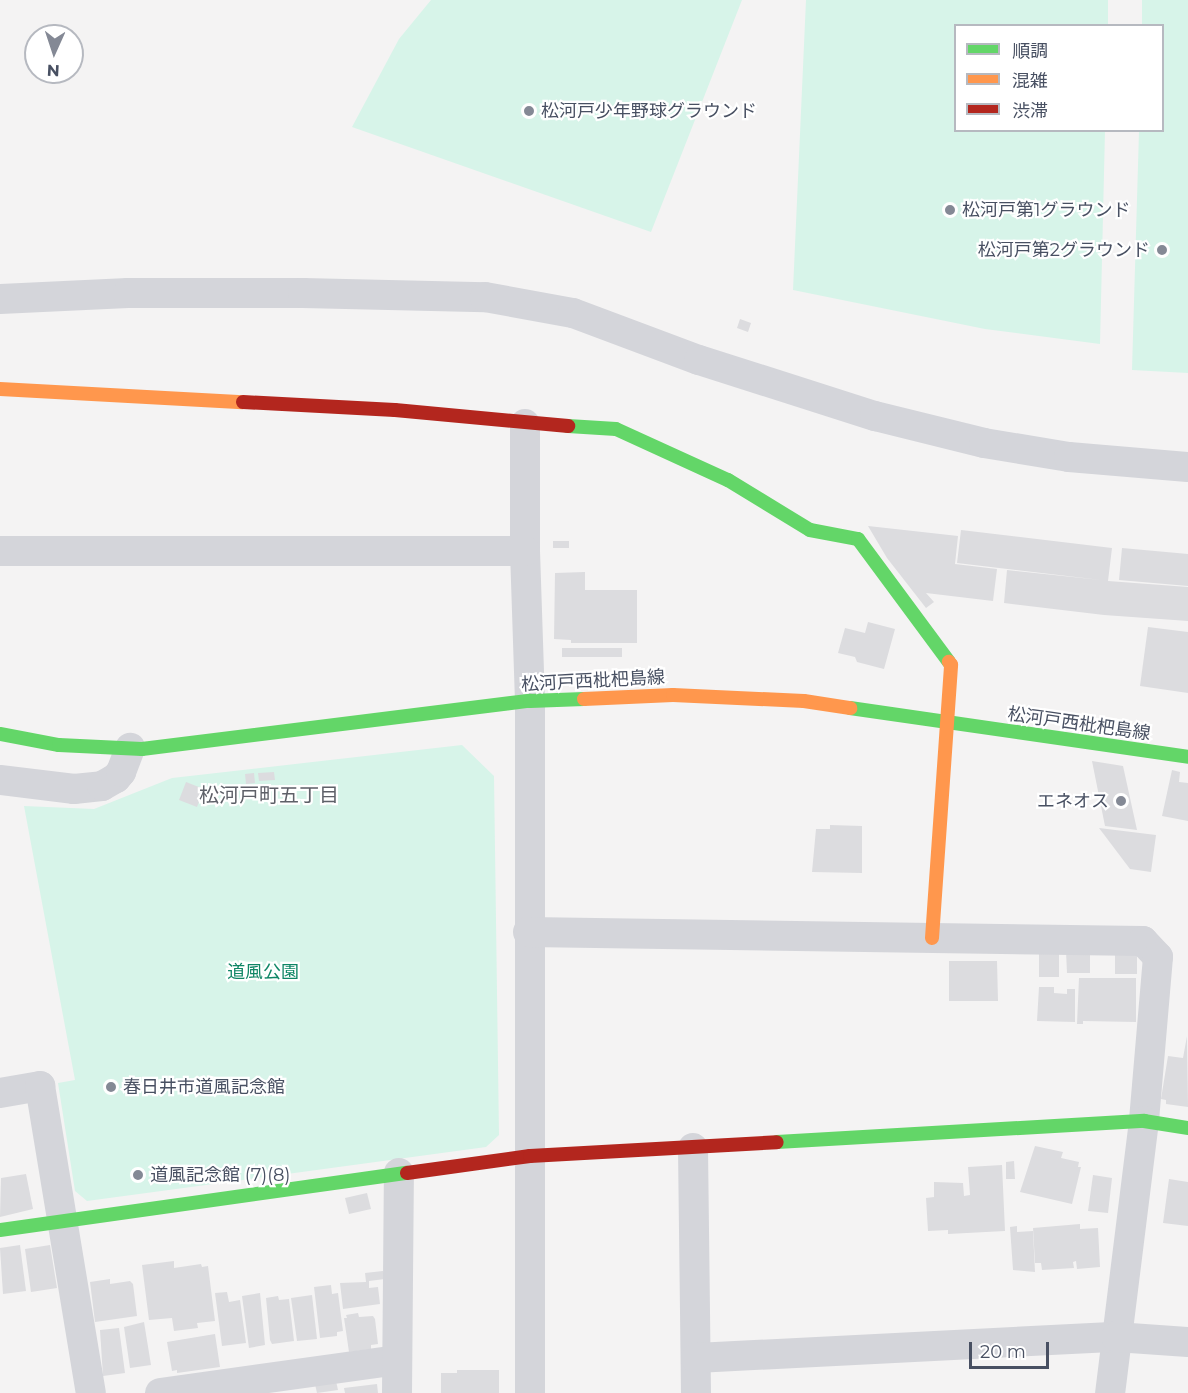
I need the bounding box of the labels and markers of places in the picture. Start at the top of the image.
place label: 松河戸少年野球グラウンド [541,100,757,122]
marker: 松河戸少年野球グラウンド [522,104,536,118]
place label: 松河戸第1グラウンド [962,199,1130,221]
marker: 松河戸第1グラウンド [943,203,957,217]
place label: 松河戸第2グラウンド [978,239,1150,261]
marker: 松河戸第2グラウンド [1155,243,1169,257]
place label: エネオス [1037,790,1109,812]
marker: エネオス [1114,794,1128,808]
place label: 春日井市道風記念館 [123,1076,285,1098]
marker: 春日井市道風記念館 [104,1080,118,1094]
place label: 道風記念館 (7)(8) [150,1164,290,1186]
marker: 道風記念館 (7)(8) [131,1168,145,1182]

